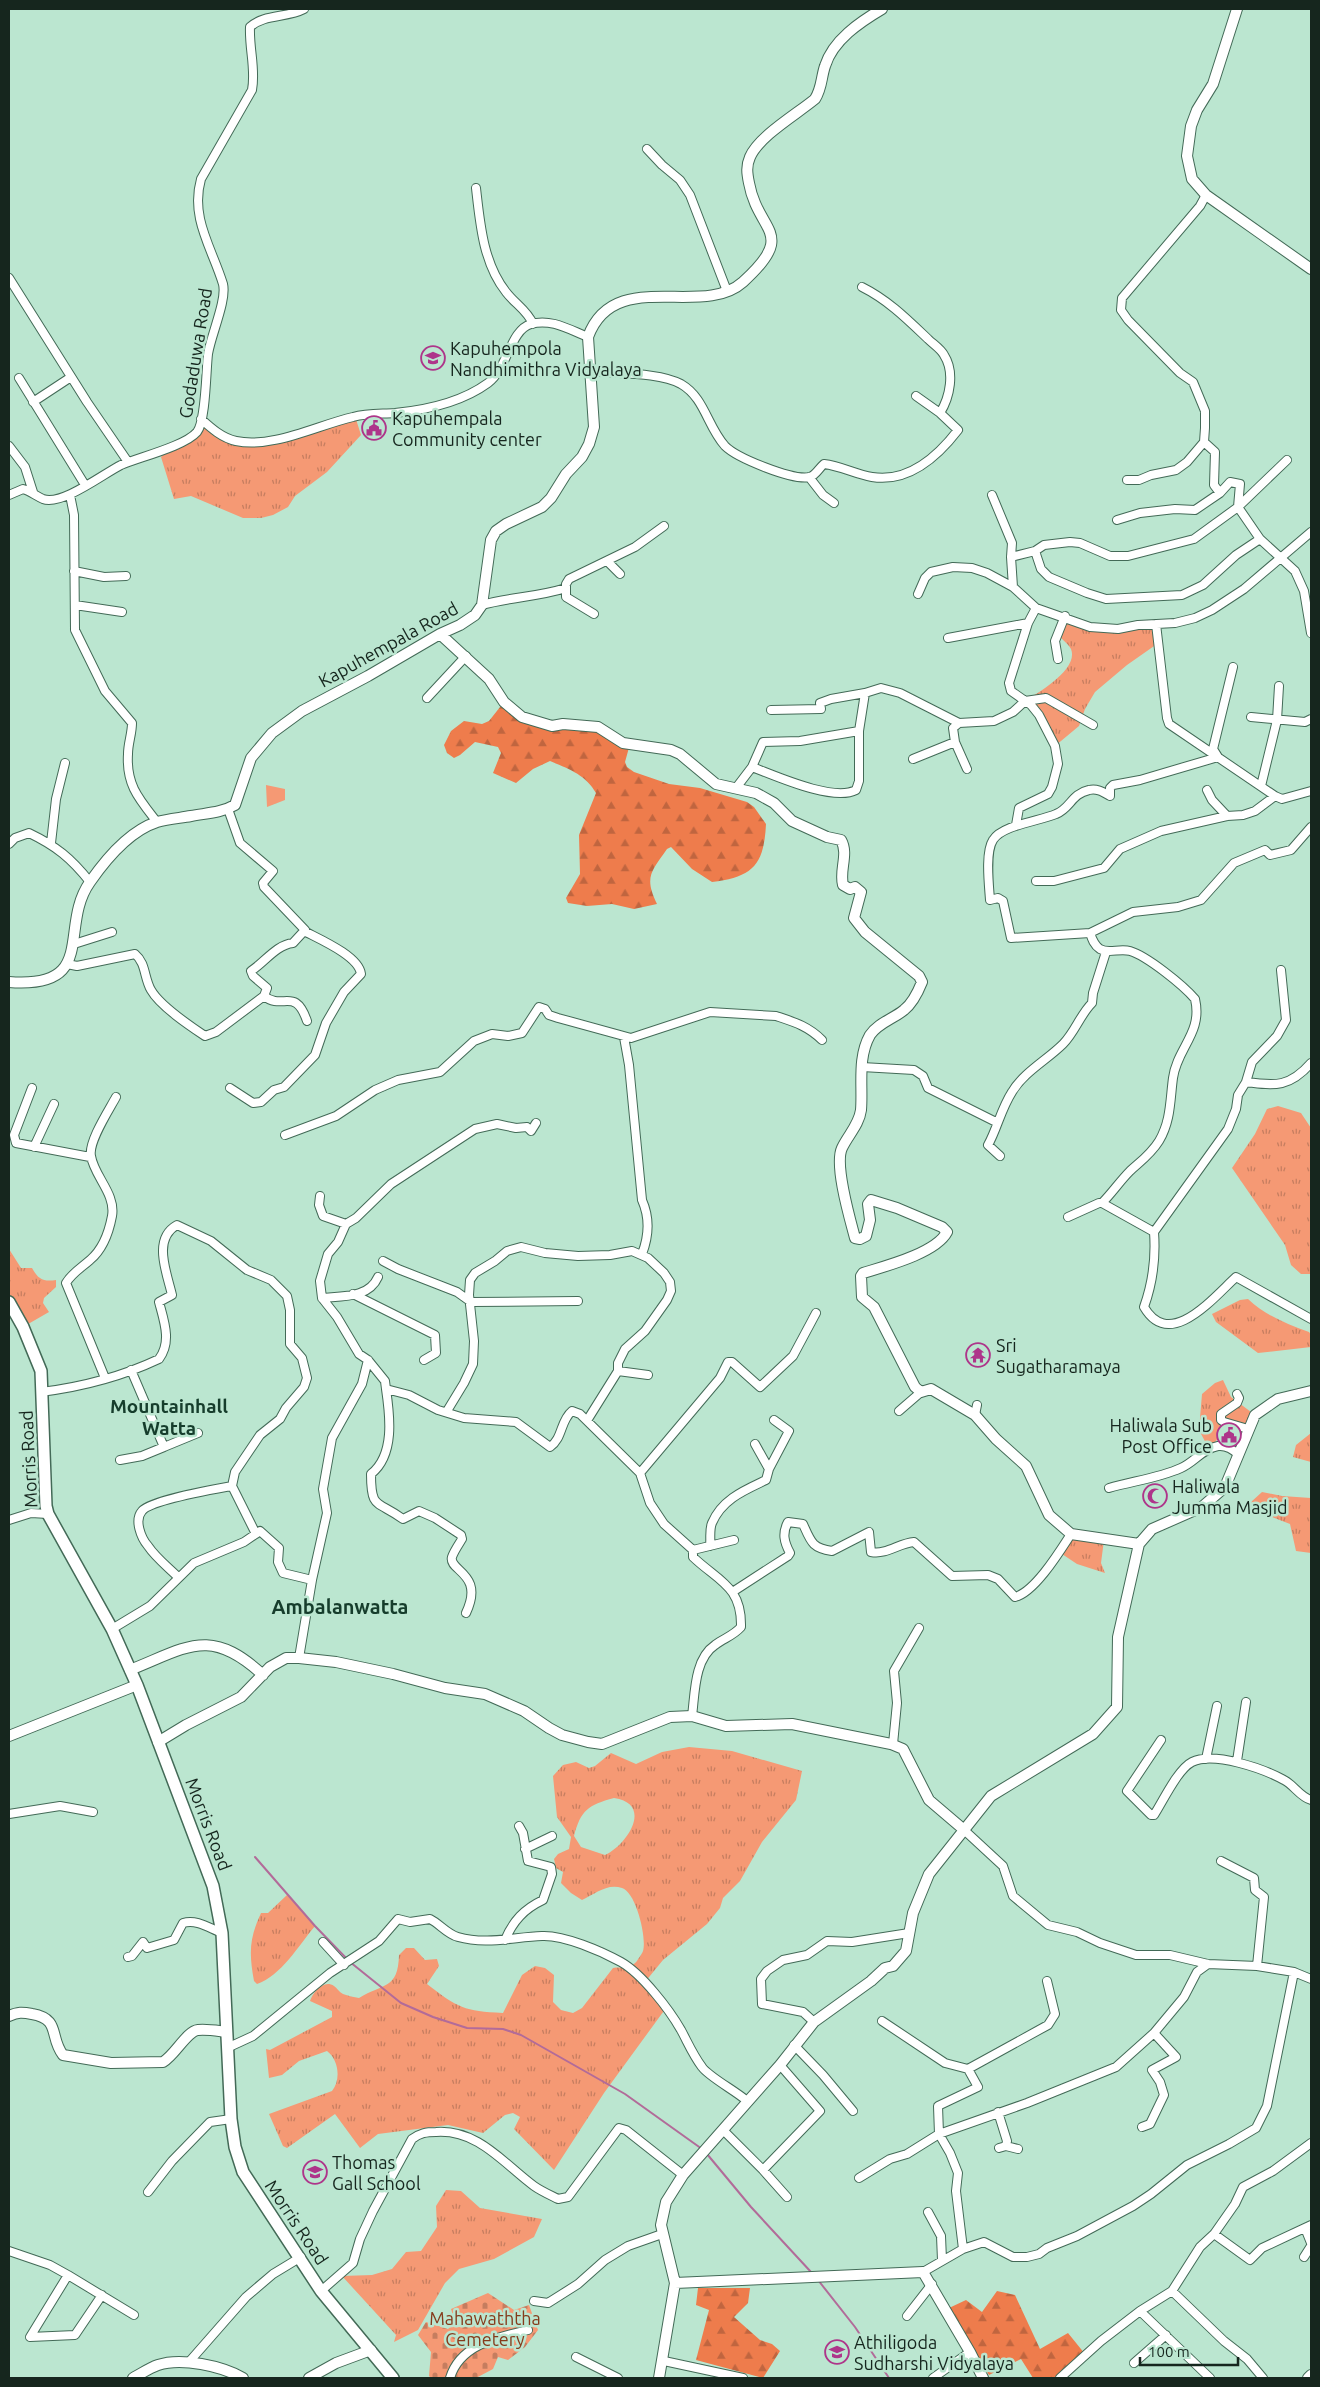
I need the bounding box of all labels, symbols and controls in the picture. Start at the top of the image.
street label: Godaduwa Road [175,286,215,420]
place label: Kapuhempola Nandhimithra Vidyalaya [450,338,642,379]
school or university icon: Kapuhempola Nandhimithra Vidyalaya [420,345,446,371]
place label: Kapuhempala Community center [392,408,542,449]
public building icon: Kapuhempala Community center [361,415,387,441]
street label: Kapuhempala Road [315,597,461,691]
place label: Sri Sugatharamaya [996,1335,1121,1376]
temple icon: Sri Sugatharamaya [965,1342,991,1368]
district label: Mountainhall Watta [110,1395,228,1439]
street label: Morris Road [15,1410,41,1508]
place label: Haliwala Sub Post Office [1110,1415,1212,1456]
public building icon: Haliwala Sub Post Office [1216,1422,1242,1448]
place label: Haliwala Jumma Masjid [1172,1476,1288,1517]
mosque icon: Haliwala Jumma Masjid [1142,1483,1168,1509]
district label: Ambalanwatta [272,1595,408,1618]
street label: Morris Road [182,1775,236,1873]
place label: Thomas Gall School [332,2152,421,2193]
school or university icon: Thomas Gall School [302,2159,328,2185]
street label: Morris Road [261,2176,333,2268]
park label: Mahawaththa Cemetery [429,2308,541,2349]
place label: Athiligoda Sudharshi Vidyalaya [854,2332,1014,2373]
scale bar [1140,2334,1238,2366]
school or university icon: Athiligoda Sudharshi Vidyalaya [824,2339,850,2365]
text: 100 m [1148,2343,1190,2360]

